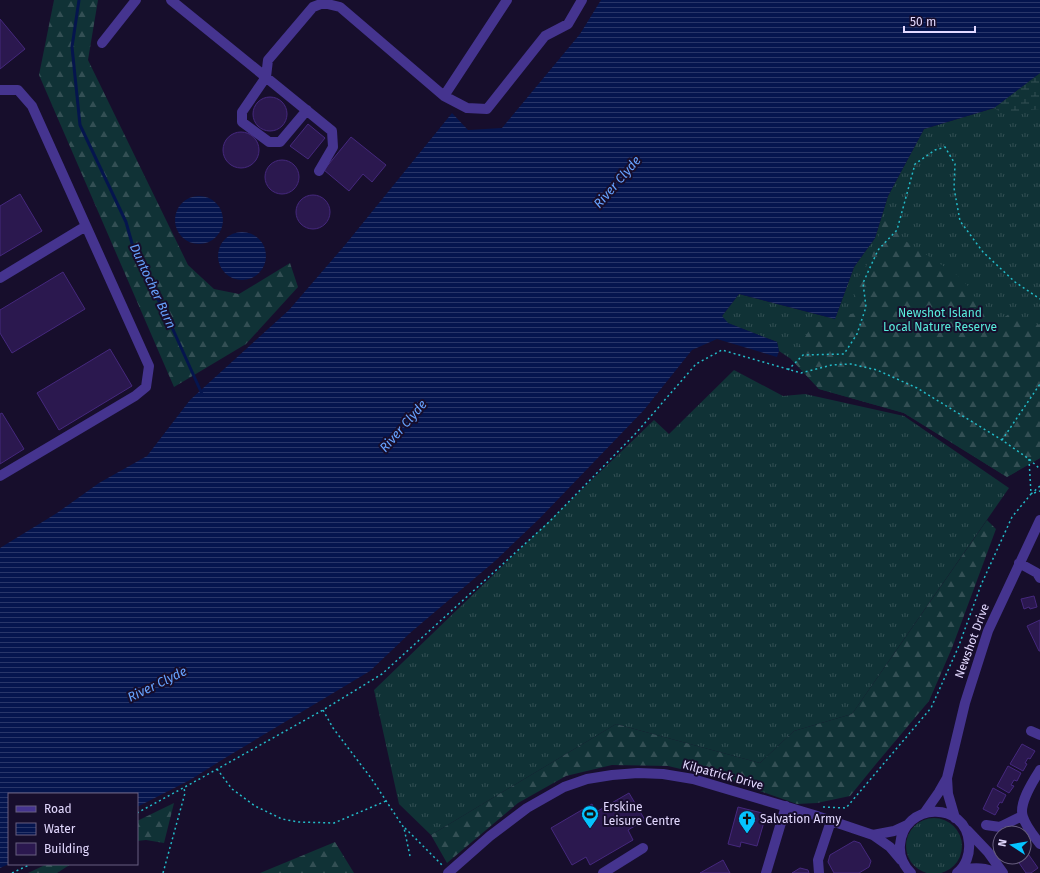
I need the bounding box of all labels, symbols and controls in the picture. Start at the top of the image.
scale bar [904,8,975,34]
text: 50 m [910,15,936,29]
water label: River Clyde [590,153,644,211]
water label: Duntocher Burn [127,241,179,331]
park label: Newshot Island Local Nature Reserve [883,306,997,334]
water label: River Clyde [376,397,430,455]
street label: Newshot Drive [952,602,992,680]
water label: River Clyde [125,663,189,705]
street label: Kilpatrick Drive [681,757,765,793]
legend [8,793,138,865]
place label: Erskine Leisure Centre [603,800,680,828]
text: Road [44,802,72,816]
sports icon: Erskine Leisure Centre [580,804,600,829]
church icon: Salvation Army [737,809,757,834]
place label: Salvation Army [760,812,841,826]
text: Water [44,822,76,836]
north arrow [992,825,1032,865]
text: N [996,838,1010,848]
text: Building [44,842,90,856]

